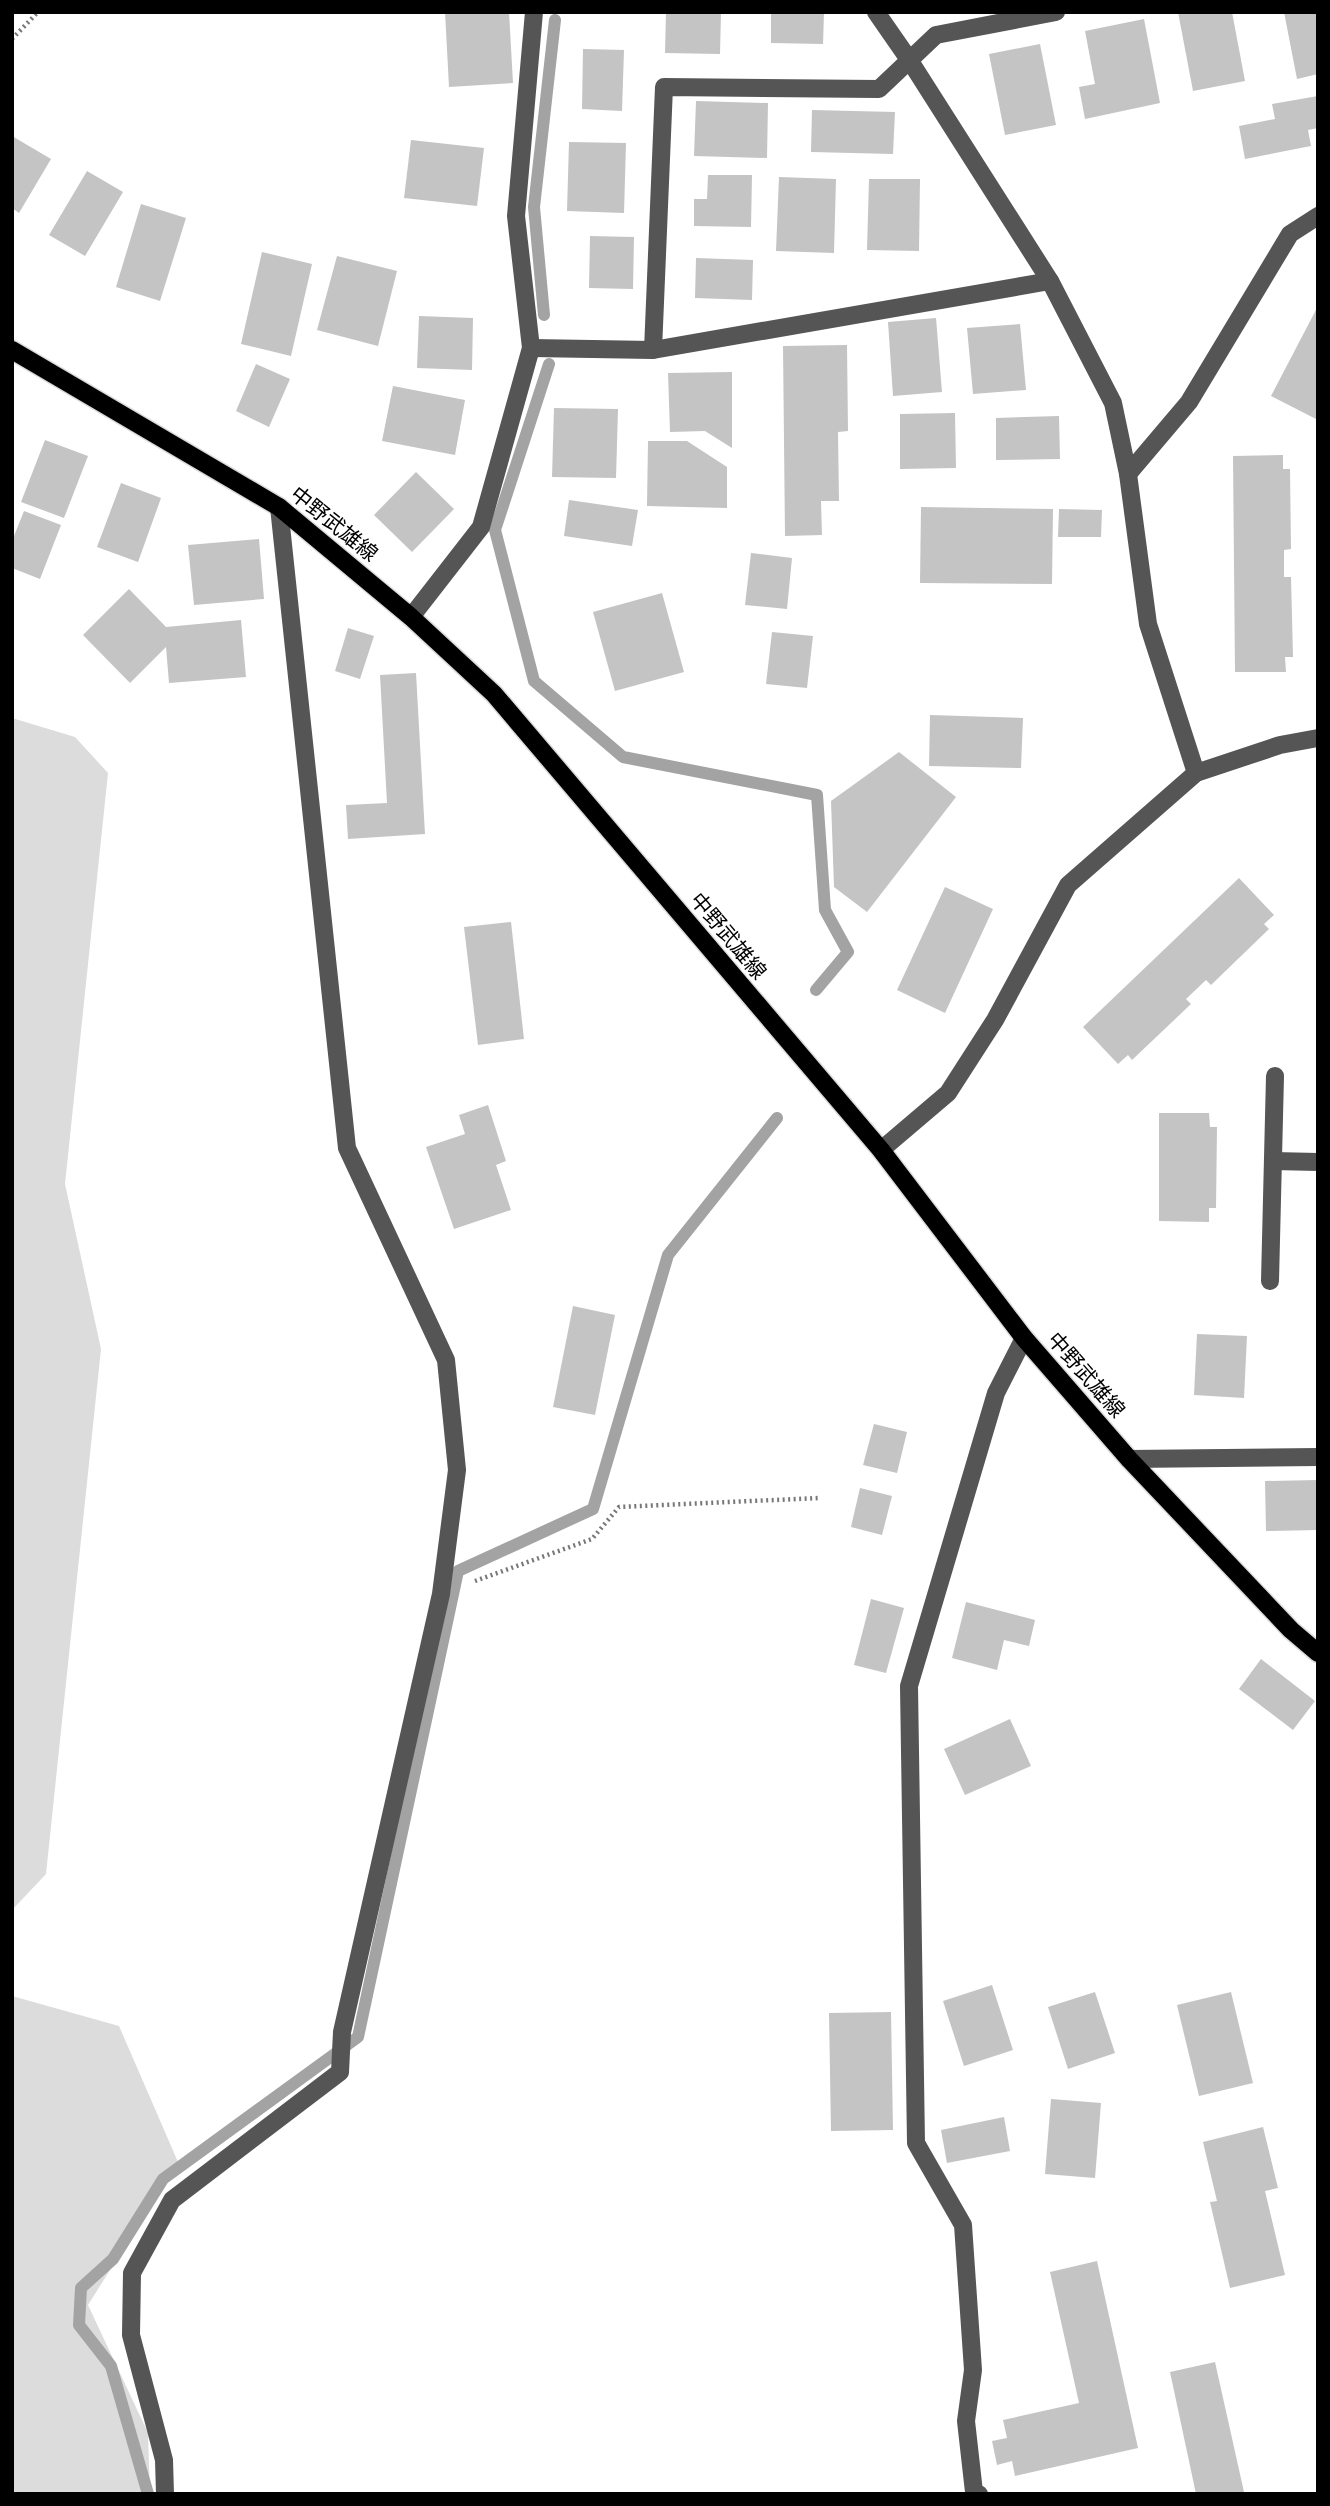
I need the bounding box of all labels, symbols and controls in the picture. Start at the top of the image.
street label: 中野武雄線 [285,479,384,567]
street label: 中野武雄線 [684,886,773,985]
street label: 中野武雄線 [1042,1326,1132,1423]

